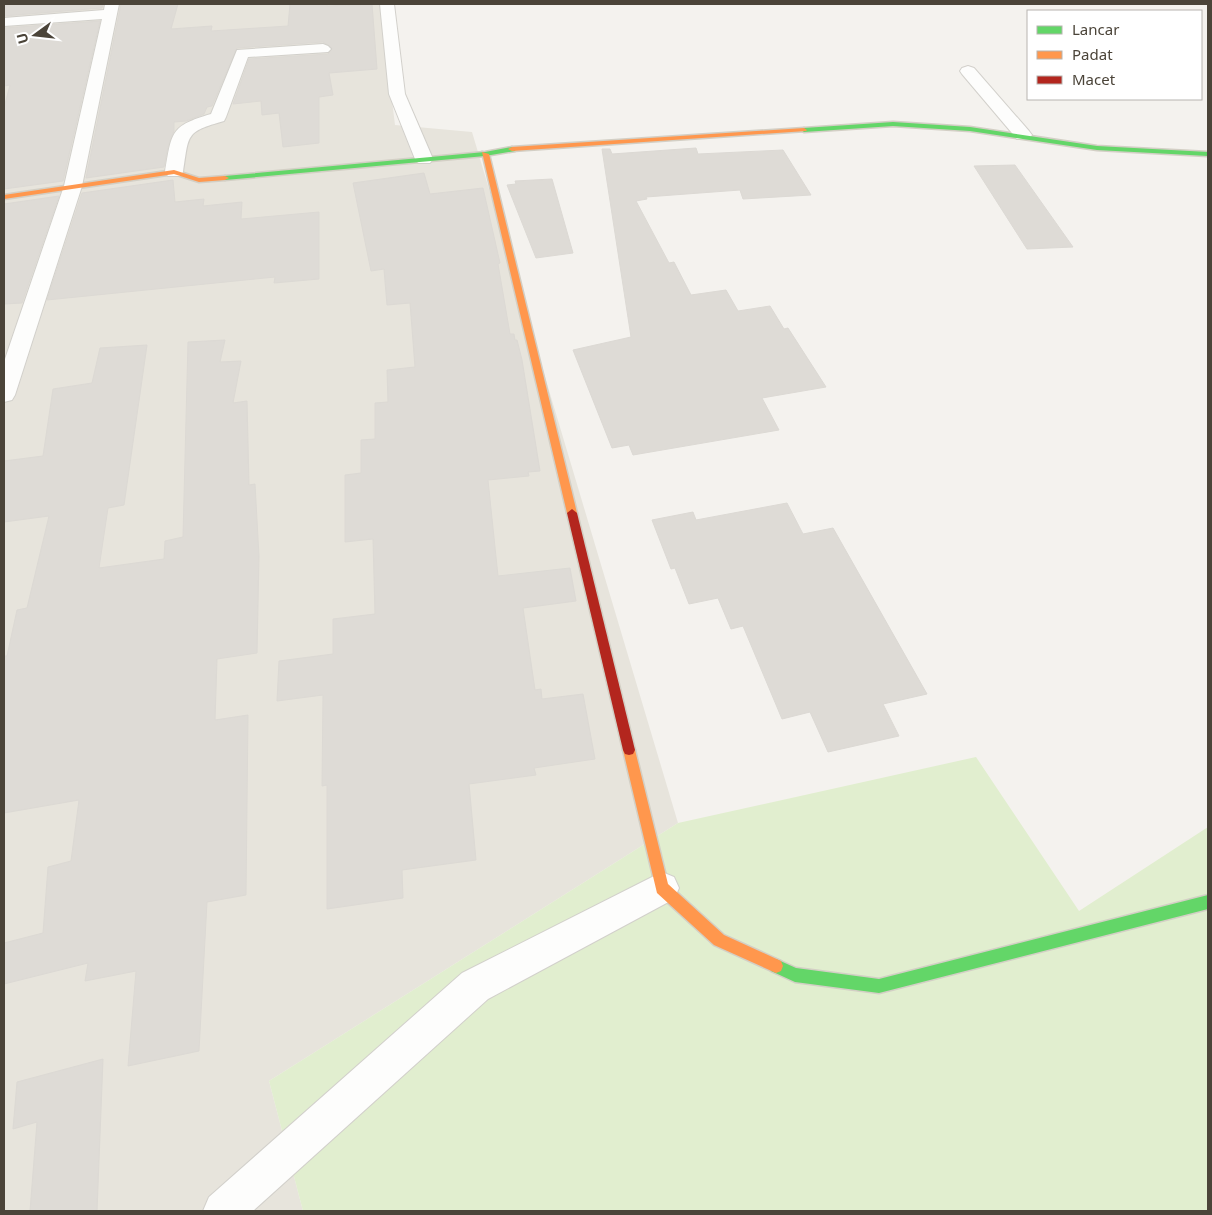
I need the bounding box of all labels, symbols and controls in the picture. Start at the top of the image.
north arrow [10,10,60,60]
legend [1027,10,1202,100]
text: Lancar [1072,19,1119,39]
text: U [11,31,33,46]
text: Padat [1072,44,1113,64]
text: Macet [1072,69,1116,89]

